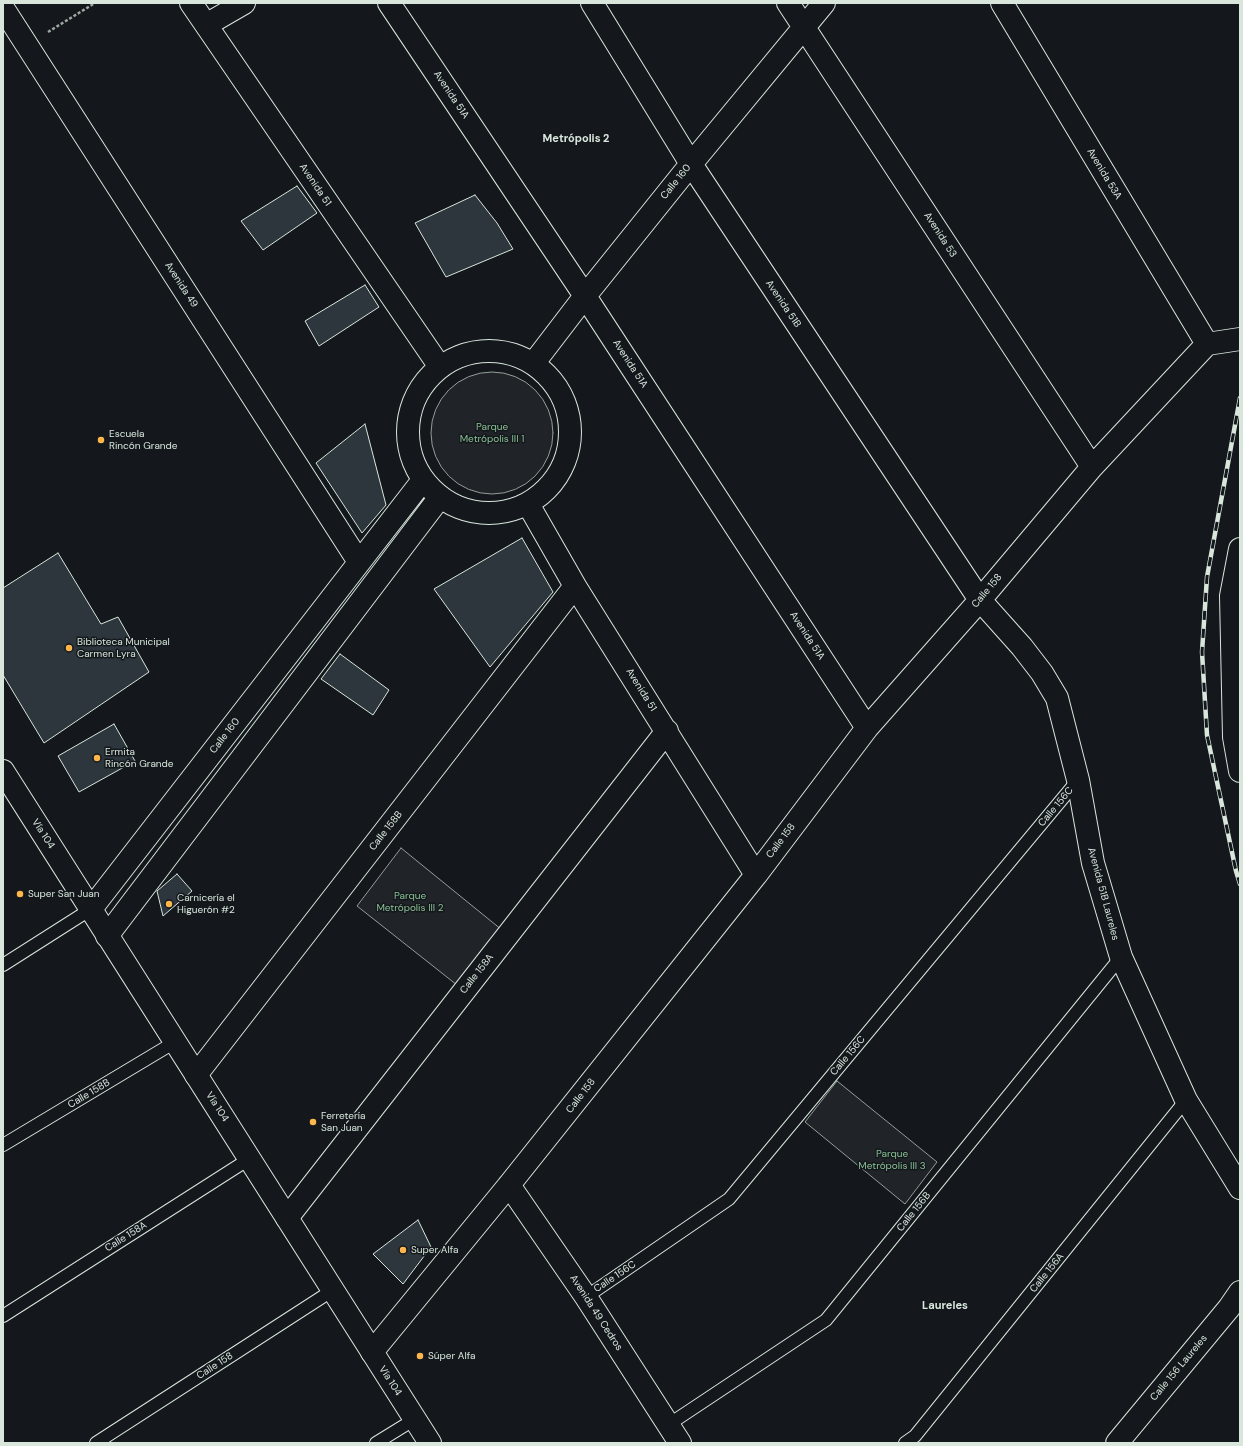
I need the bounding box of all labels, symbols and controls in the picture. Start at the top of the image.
street label: Avenida 51A [431,69,471,121]
district label: Metrópolis 2 [543,132,609,146]
street label: Avenida 53A [1084,146,1124,202]
street label: Avenida 51 [296,162,334,208]
street label: Calle 160 [658,162,694,202]
street label: Avenida 53 [921,210,959,260]
street label: Avenida 49 [162,260,200,310]
street label: Avenida 51B [763,278,803,330]
street label: Avenida 51A [610,338,650,390]
park label: Parque Metrópolis III 1 [460,421,524,444]
place label: Escuela Rincón Grande [109,428,178,452]
marker: Escuela Rincón Grande [96,435,106,445]
street label: Calle 158 [969,572,1005,610]
street label: Avenida 51A [787,610,827,662]
place label: Biblioteca Municipal Carmen Lyra [77,636,170,660]
marker: Biblioteca Municipal Carmen Lyra [64,643,74,653]
street label: Avenida 51 [623,666,659,714]
street label: Calle 160 [207,716,243,756]
place label: Ermita Rincón Grande [105,746,174,770]
marker: Ermita Rincón Grande [92,753,102,763]
street label: Calle 156C [1036,785,1076,829]
street label: Calle 158B [367,809,405,853]
street label: Vía 104 [29,817,57,851]
street label: Calle 158 [764,821,798,861]
street label: Avenida 51B Laureles [1085,846,1121,942]
place label: Super San Juan [28,888,99,900]
marker: Super San Juan [15,889,25,899]
park label: Parque Metrópolis III 2 [376,890,444,914]
place label: Carnicería el Higuerón #2 [177,892,235,916]
marker: Carnicería el Higuerón #2 [164,899,174,909]
street label: Calle 158A [458,952,496,996]
street label: Calle 156C [828,1034,868,1078]
street label: Calle 158 [564,1076,598,1116]
street label: Calle 158B [66,1077,112,1111]
street label: Vía 104 [203,1090,231,1124]
place label: Ferretería San Juan [321,1110,365,1134]
marker: Ferretería San Juan [308,1117,318,1127]
park label: Parque Metrópolis III 3 [858,1148,926,1172]
street label: Calle 156B [895,1190,933,1234]
street label: Calle 158A [103,1219,149,1255]
place label: Super Alfa [411,1244,458,1256]
marker: Super Alfa [398,1245,408,1255]
street label: Calle 156A [1027,1251,1067,1295]
street label: Calle 156C [592,1259,638,1295]
street label: Avenida 49 Cedros [567,1273,625,1353]
district label: Laureles [922,1299,968,1313]
street label: Calle 156 Laureles [1148,1333,1210,1403]
street label: Calle 158 [195,1350,235,1382]
place label: Súper Alfa [428,1350,475,1362]
marker: Súper Alfa [415,1351,425,1361]
street label: Vía 104 [376,1364,404,1398]

